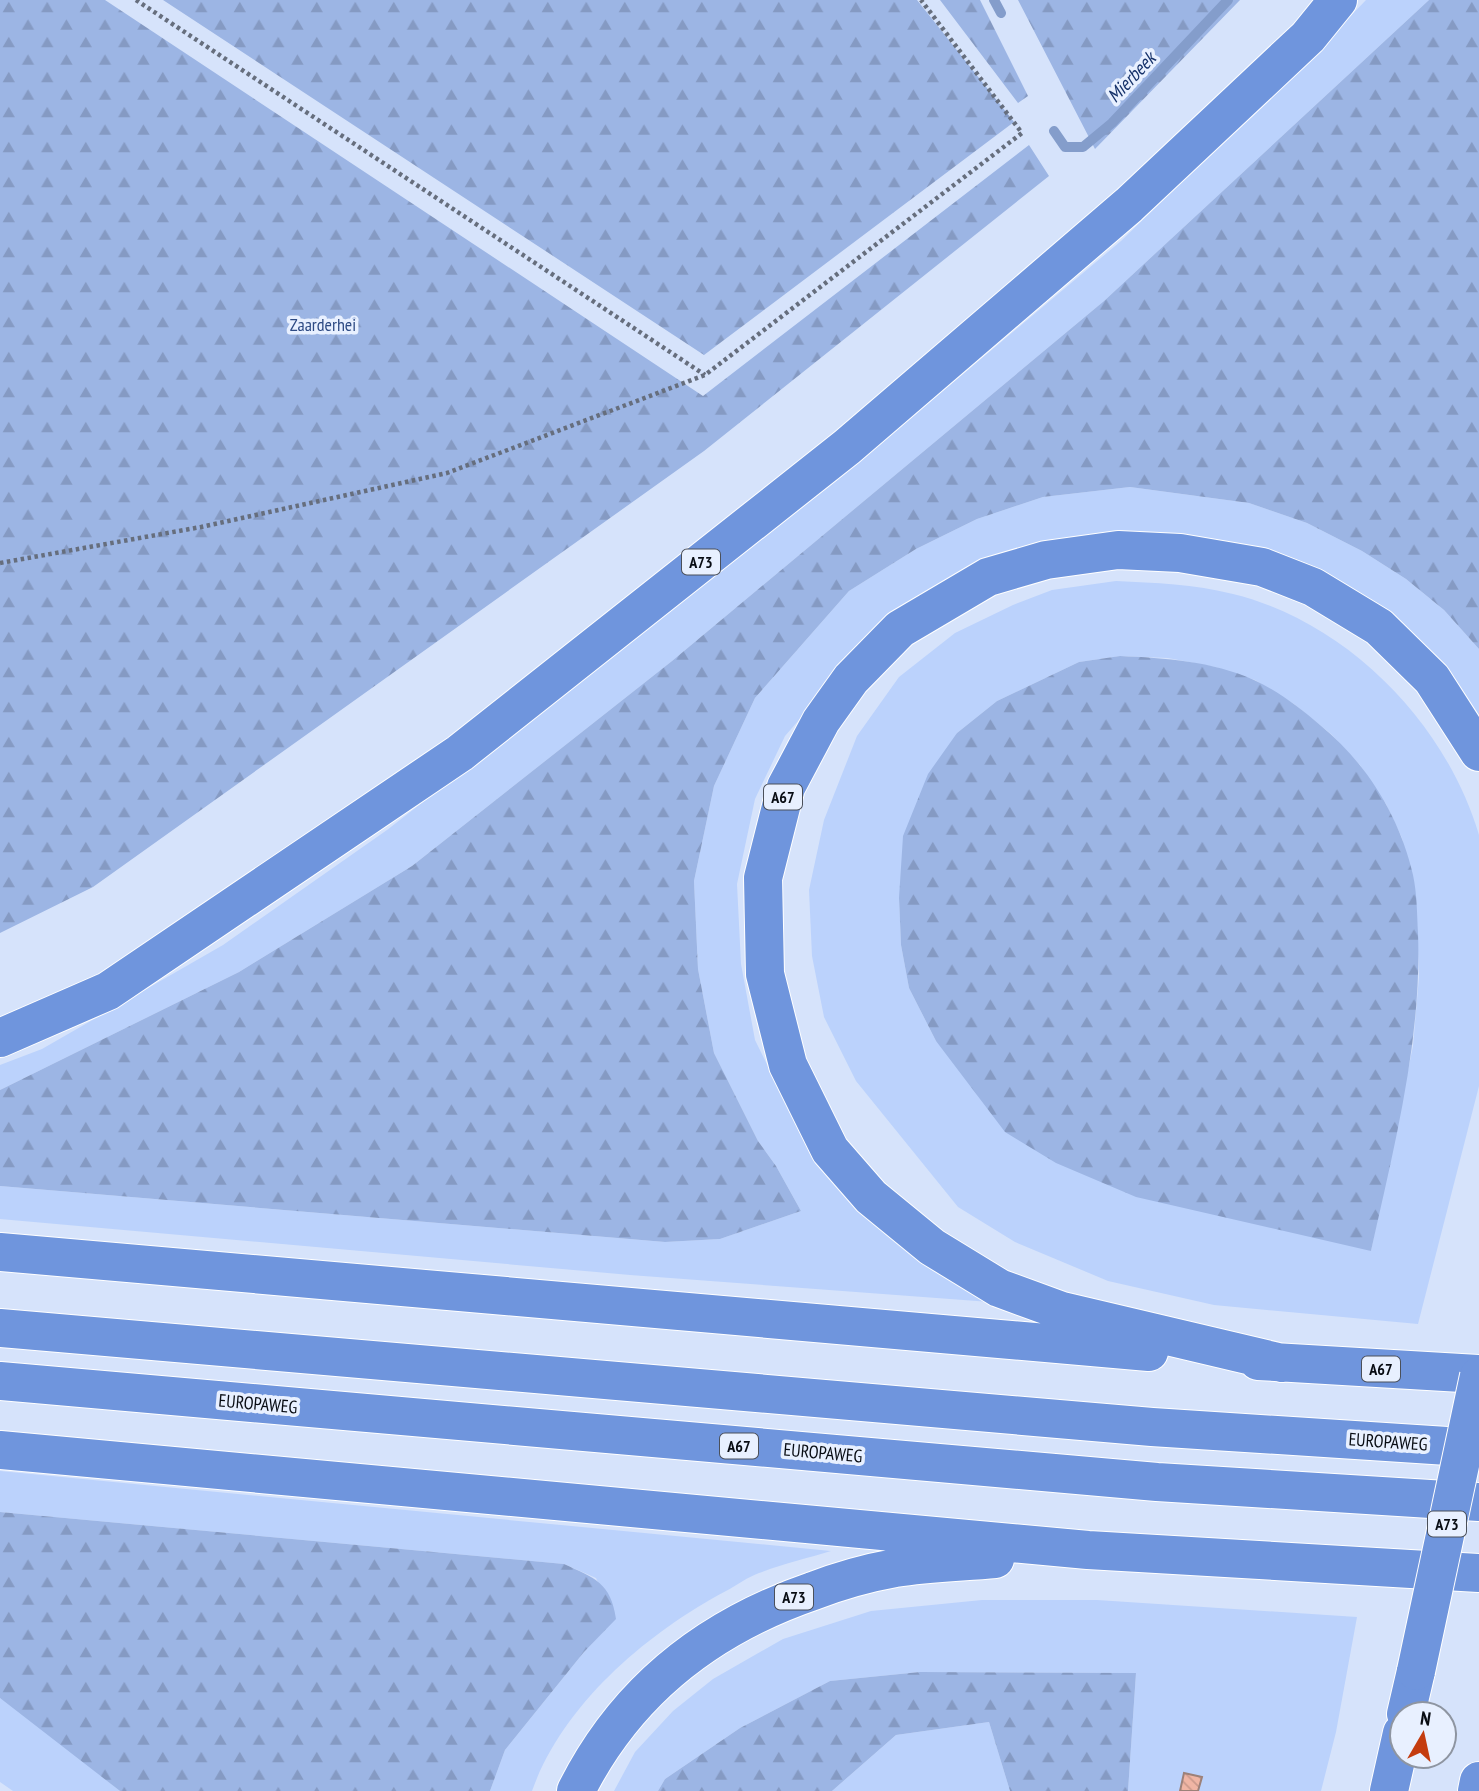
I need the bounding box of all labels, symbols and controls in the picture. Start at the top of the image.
water label: Mierbeek [1102,45,1162,107]
park label: Zaarderhei [290,313,356,336]
road number: A73 [682,550,720,575]
road number: A67 [764,784,802,810]
road number: A67 [1362,1357,1400,1382]
street label: EUROPAWEG [218,1389,299,1418]
street label: EUROPAWEG [1348,1427,1428,1456]
road number: A67 [720,1434,758,1458]
street label: EUROPAWEG [783,1438,864,1467]
road number: A73 [1428,1512,1466,1536]
road number: A73 [775,1584,813,1610]
north arrow [1388,1700,1458,1770]
text: N [1419,1706,1433,1731]

